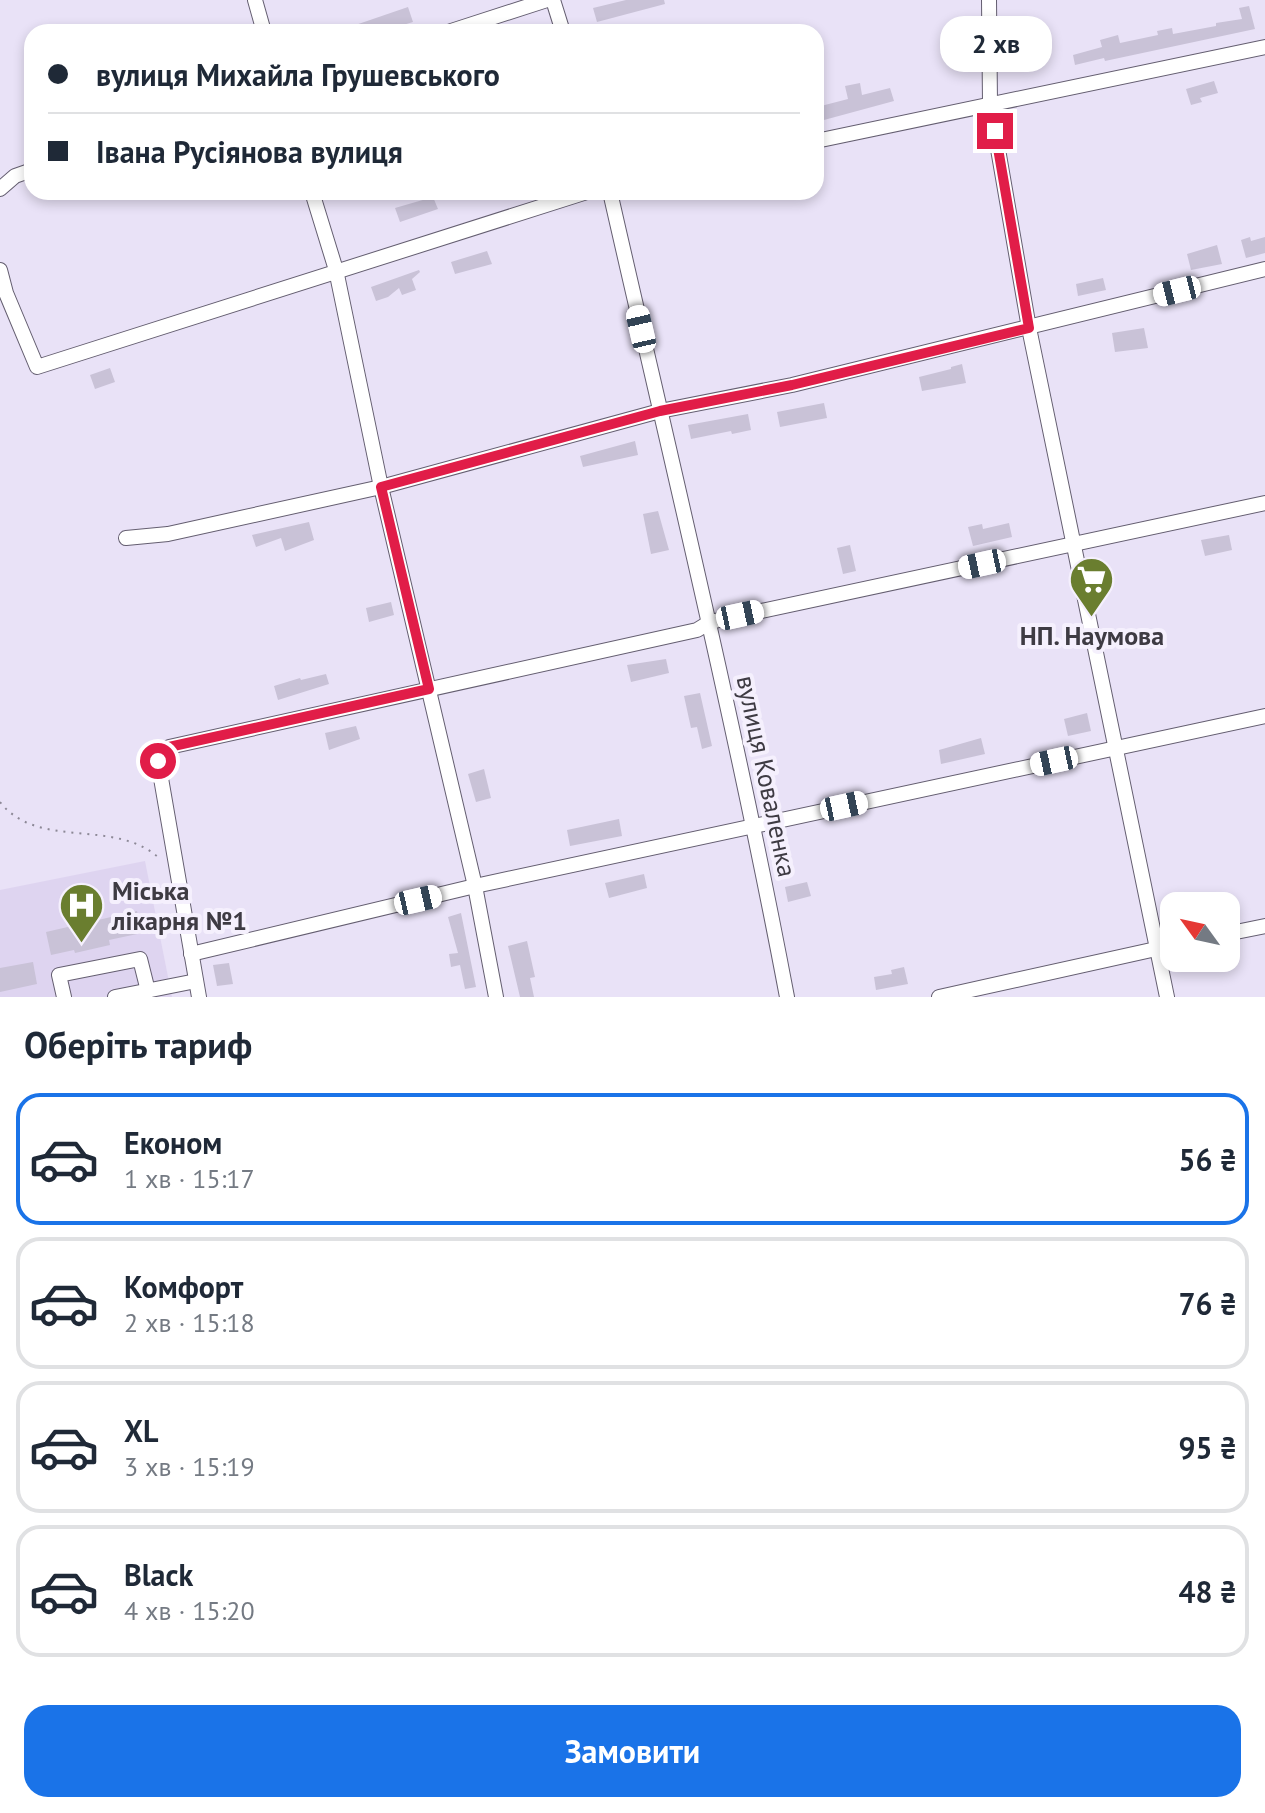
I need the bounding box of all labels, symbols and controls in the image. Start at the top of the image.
callout: 2 хв [939,15,1051,71]
text: 2 хв [972,27,1020,60]
text: вулиця Михайла Грушевського [96,55,500,94]
route end [977,113,1013,149]
text: Івана Русіянова вулиця [96,132,403,171]
car [1151,274,1203,308]
car [624,303,658,355]
car [956,547,1008,581]
supermarket icon: НП. Наумова [1068,556,1116,619]
car [714,598,766,632]
place label: НП. Наумова [1020,619,1164,652]
street label: вулиця Коваленка [730,672,804,880]
route start [140,743,176,779]
car [1028,744,1080,778]
car [818,789,870,823]
place label: Міська лікарня №1 [111,874,247,937]
hospital icon: Міська лікарня №1 [57,881,105,944]
car [392,883,444,917]
north arrow [1160,892,1240,972]
map controls [1160,892,1240,972]
text: Оберіть тариф [24,1021,252,1068]
icon: car [28,1123,100,1195]
text: Економ [124,1123,222,1162]
text: 56 ₴ [1178,1140,1237,1179]
text: 1 хв · 15:17 [124,1162,255,1195]
icon: car [28,1267,100,1339]
text: Комфорт [124,1267,243,1306]
text: 76 ₴ [1178,1284,1237,1323]
text: 2 хв · 15:18 [124,1306,255,1339]
icon: car [28,1411,100,1483]
text: XL [124,1411,158,1450]
text: 95 ₴ [1178,1428,1237,1467]
text: 3 хв · 15:19 [124,1450,255,1483]
icon: car [28,1555,100,1627]
text: Black [124,1555,193,1594]
text: 48 ₴ [1178,1572,1237,1611]
text: 4 хв · 15:20 [124,1594,255,1627]
button: Замовити [24,1705,1241,1797]

